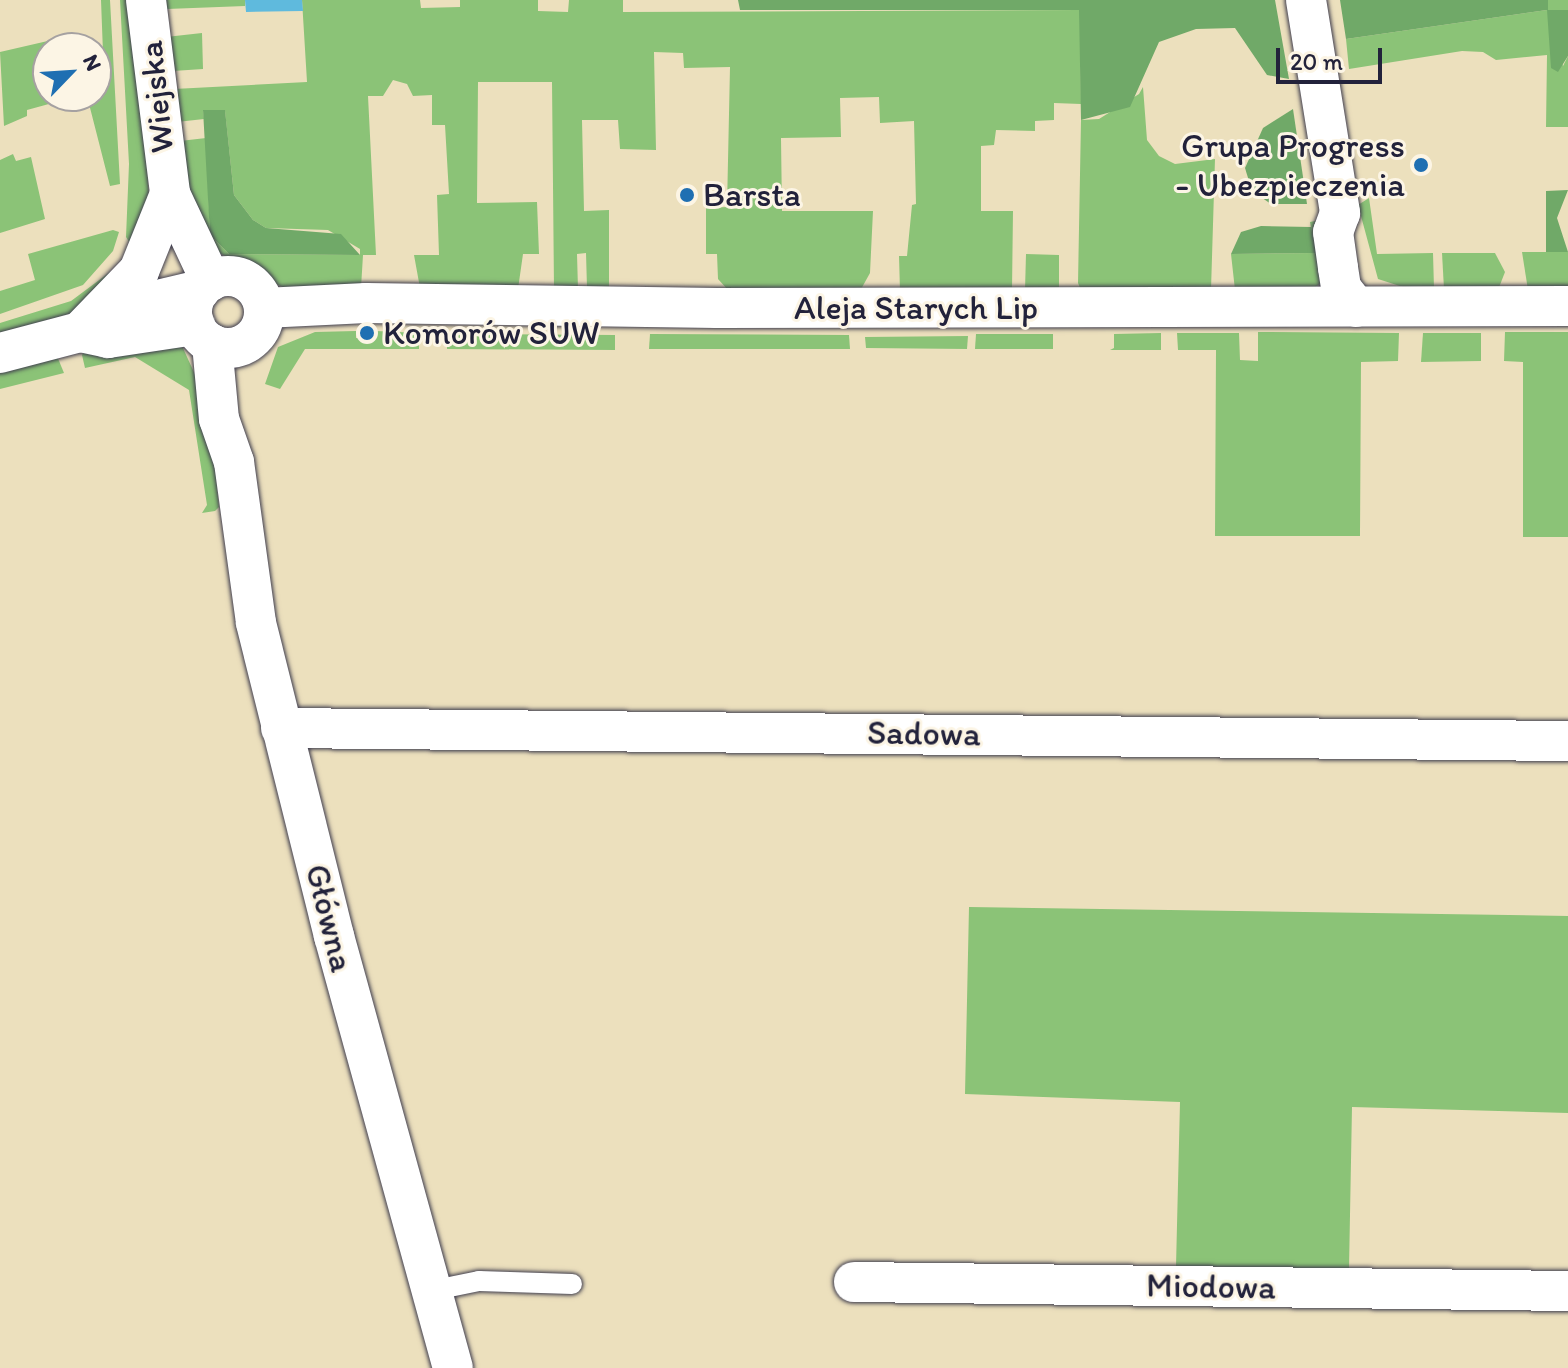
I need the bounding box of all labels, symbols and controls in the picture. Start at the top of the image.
north arrow [32,32,112,112]
scale bar [1280,32,1386,82]
street label: Wiejska [130,39,182,155]
text: 20 m [1290,47,1343,76]
text: N [77,50,108,75]
place label: Grupa Progress - Ubezpieczenia [1175,125,1405,204]
marker: Grupa Progress - Ubezpieczenia [1412,156,1430,174]
place label: Barsta [703,175,801,215]
marker: Barsta [678,186,696,204]
street label: Aleja Starych Lip [794,288,1038,328]
place label: Komorów SUW [383,313,600,353]
marker: Komorów SUW [358,324,376,342]
street label: Sadowa [867,712,981,754]
street label: Główna [297,860,363,976]
street label: Miodowa [1146,1264,1276,1308]

